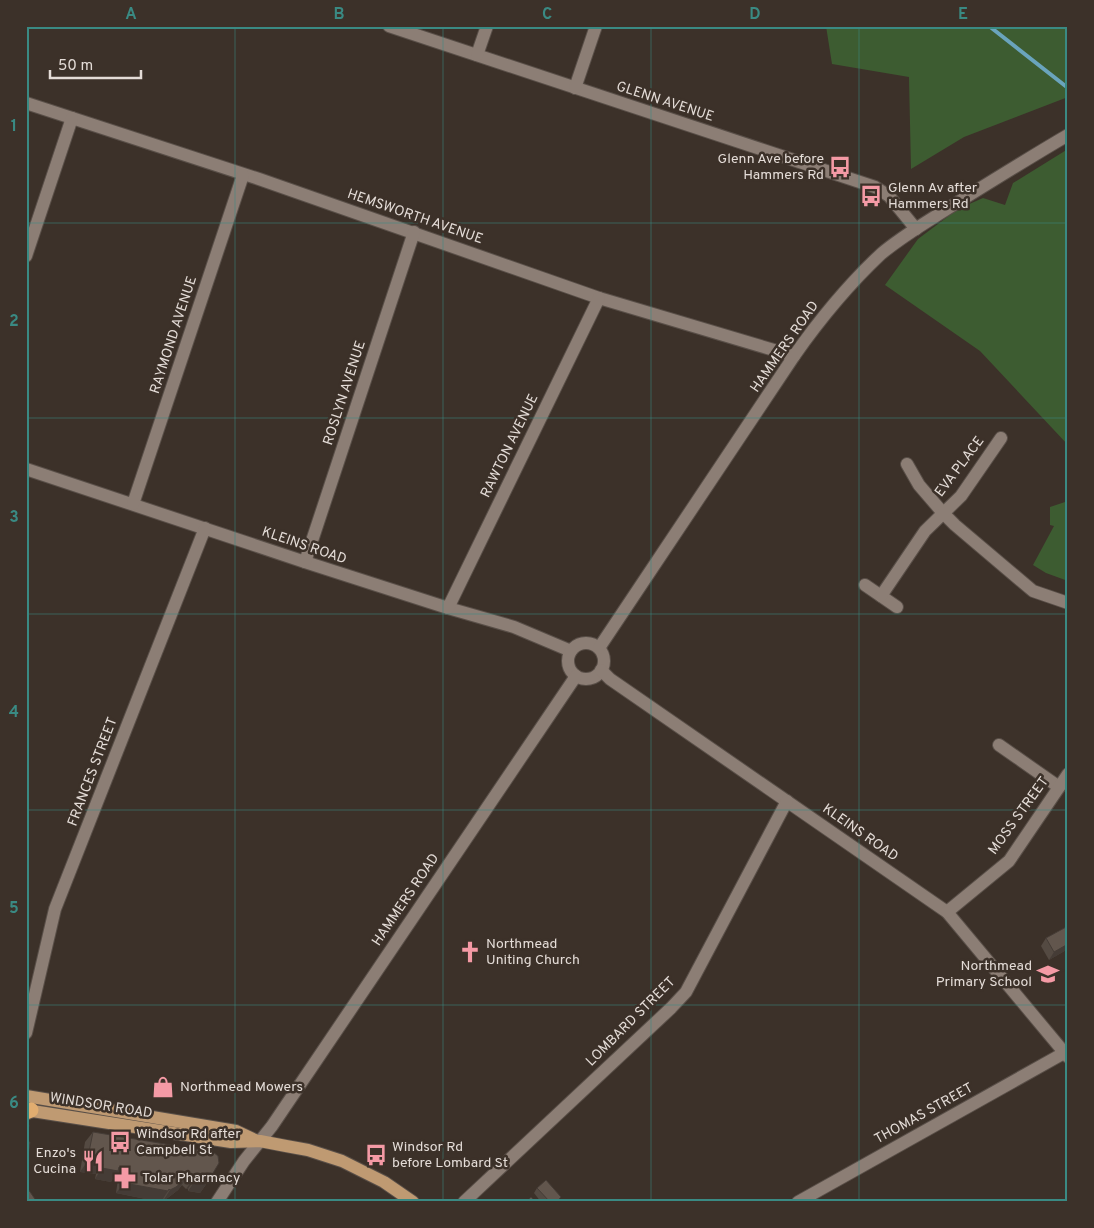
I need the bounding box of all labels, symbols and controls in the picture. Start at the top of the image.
text: A [125,5,137,25]
text: B [333,5,345,25]
text: C [542,5,552,25]
text: D [749,5,761,25]
text: E [958,5,968,25]
scale bar [50,48,141,80]
text: 50 m [58,57,93,76]
street label: GLENN AVENUE [614,78,716,126]
text: 1 [11,117,17,137]
place label: Glenn Ave before Hammers Rd [718,151,824,184]
bus stop icon: Glenn Ave before Hammers Rd [827,154,853,180]
place label: Glenn Av after Hammers Rd [888,180,978,213]
bus stop icon: Glenn Av after Hammers Rd [858,183,884,209]
street label: HEMSWORTH AVENUE [345,186,485,248]
street label: RAYMOND AVENUE [147,274,201,396]
street label: HAMMERS ROAD [747,298,823,396]
text: 2 [9,312,19,332]
street label: ROSLYN AVENUE [320,338,370,448]
street label: RAWTON AVENUE [478,391,542,501]
street label: EVA PLACE [932,433,988,501]
text: 3 [9,508,19,528]
street label: KLEINS ROAD [259,524,349,568]
text: 4 [9,703,19,723]
street label: FRANCES STREET [64,715,122,829]
street label: MOSS STREET [985,774,1053,858]
street label: KLEINS ROAD [819,801,901,865]
street label: HAMMERS ROAD [369,851,443,949]
text: 5 [9,899,19,919]
place label: Northmead Uniting Church [486,936,580,969]
church icon: Northmead Uniting Church [457,939,483,965]
place label: Northmead Primary School [936,958,1032,991]
school or university icon: Northmead Primary School [1035,961,1061,987]
street label: LOMBARD STREET [583,974,679,1070]
shop icon: Northmead Mowers [150,1074,176,1100]
place label: Northmead Mowers [180,1079,303,1096]
street label: THOMAS STREET [872,1080,976,1148]
street label: WINDSOR ROAD [48,1089,154,1123]
text: 6 [9,1094,19,1114]
place label: Windsor Rd after Campbell St [136,1126,241,1159]
bus stop icon: Windsor Rd after Campbell St [107,1129,133,1155]
place label: Windsor Rd before Lombard St [392,1139,508,1172]
bus stop icon: Windsor Rd before Lombard St [363,1142,389,1168]
place label: Enzo's Cucina [33,1145,76,1178]
restaurant icon: Enzo's Cucina [80,1148,106,1174]
pharmacy icon: Tolar Pharmacy [112,1165,138,1191]
place label: Tolar Pharmacy [142,1170,240,1187]

